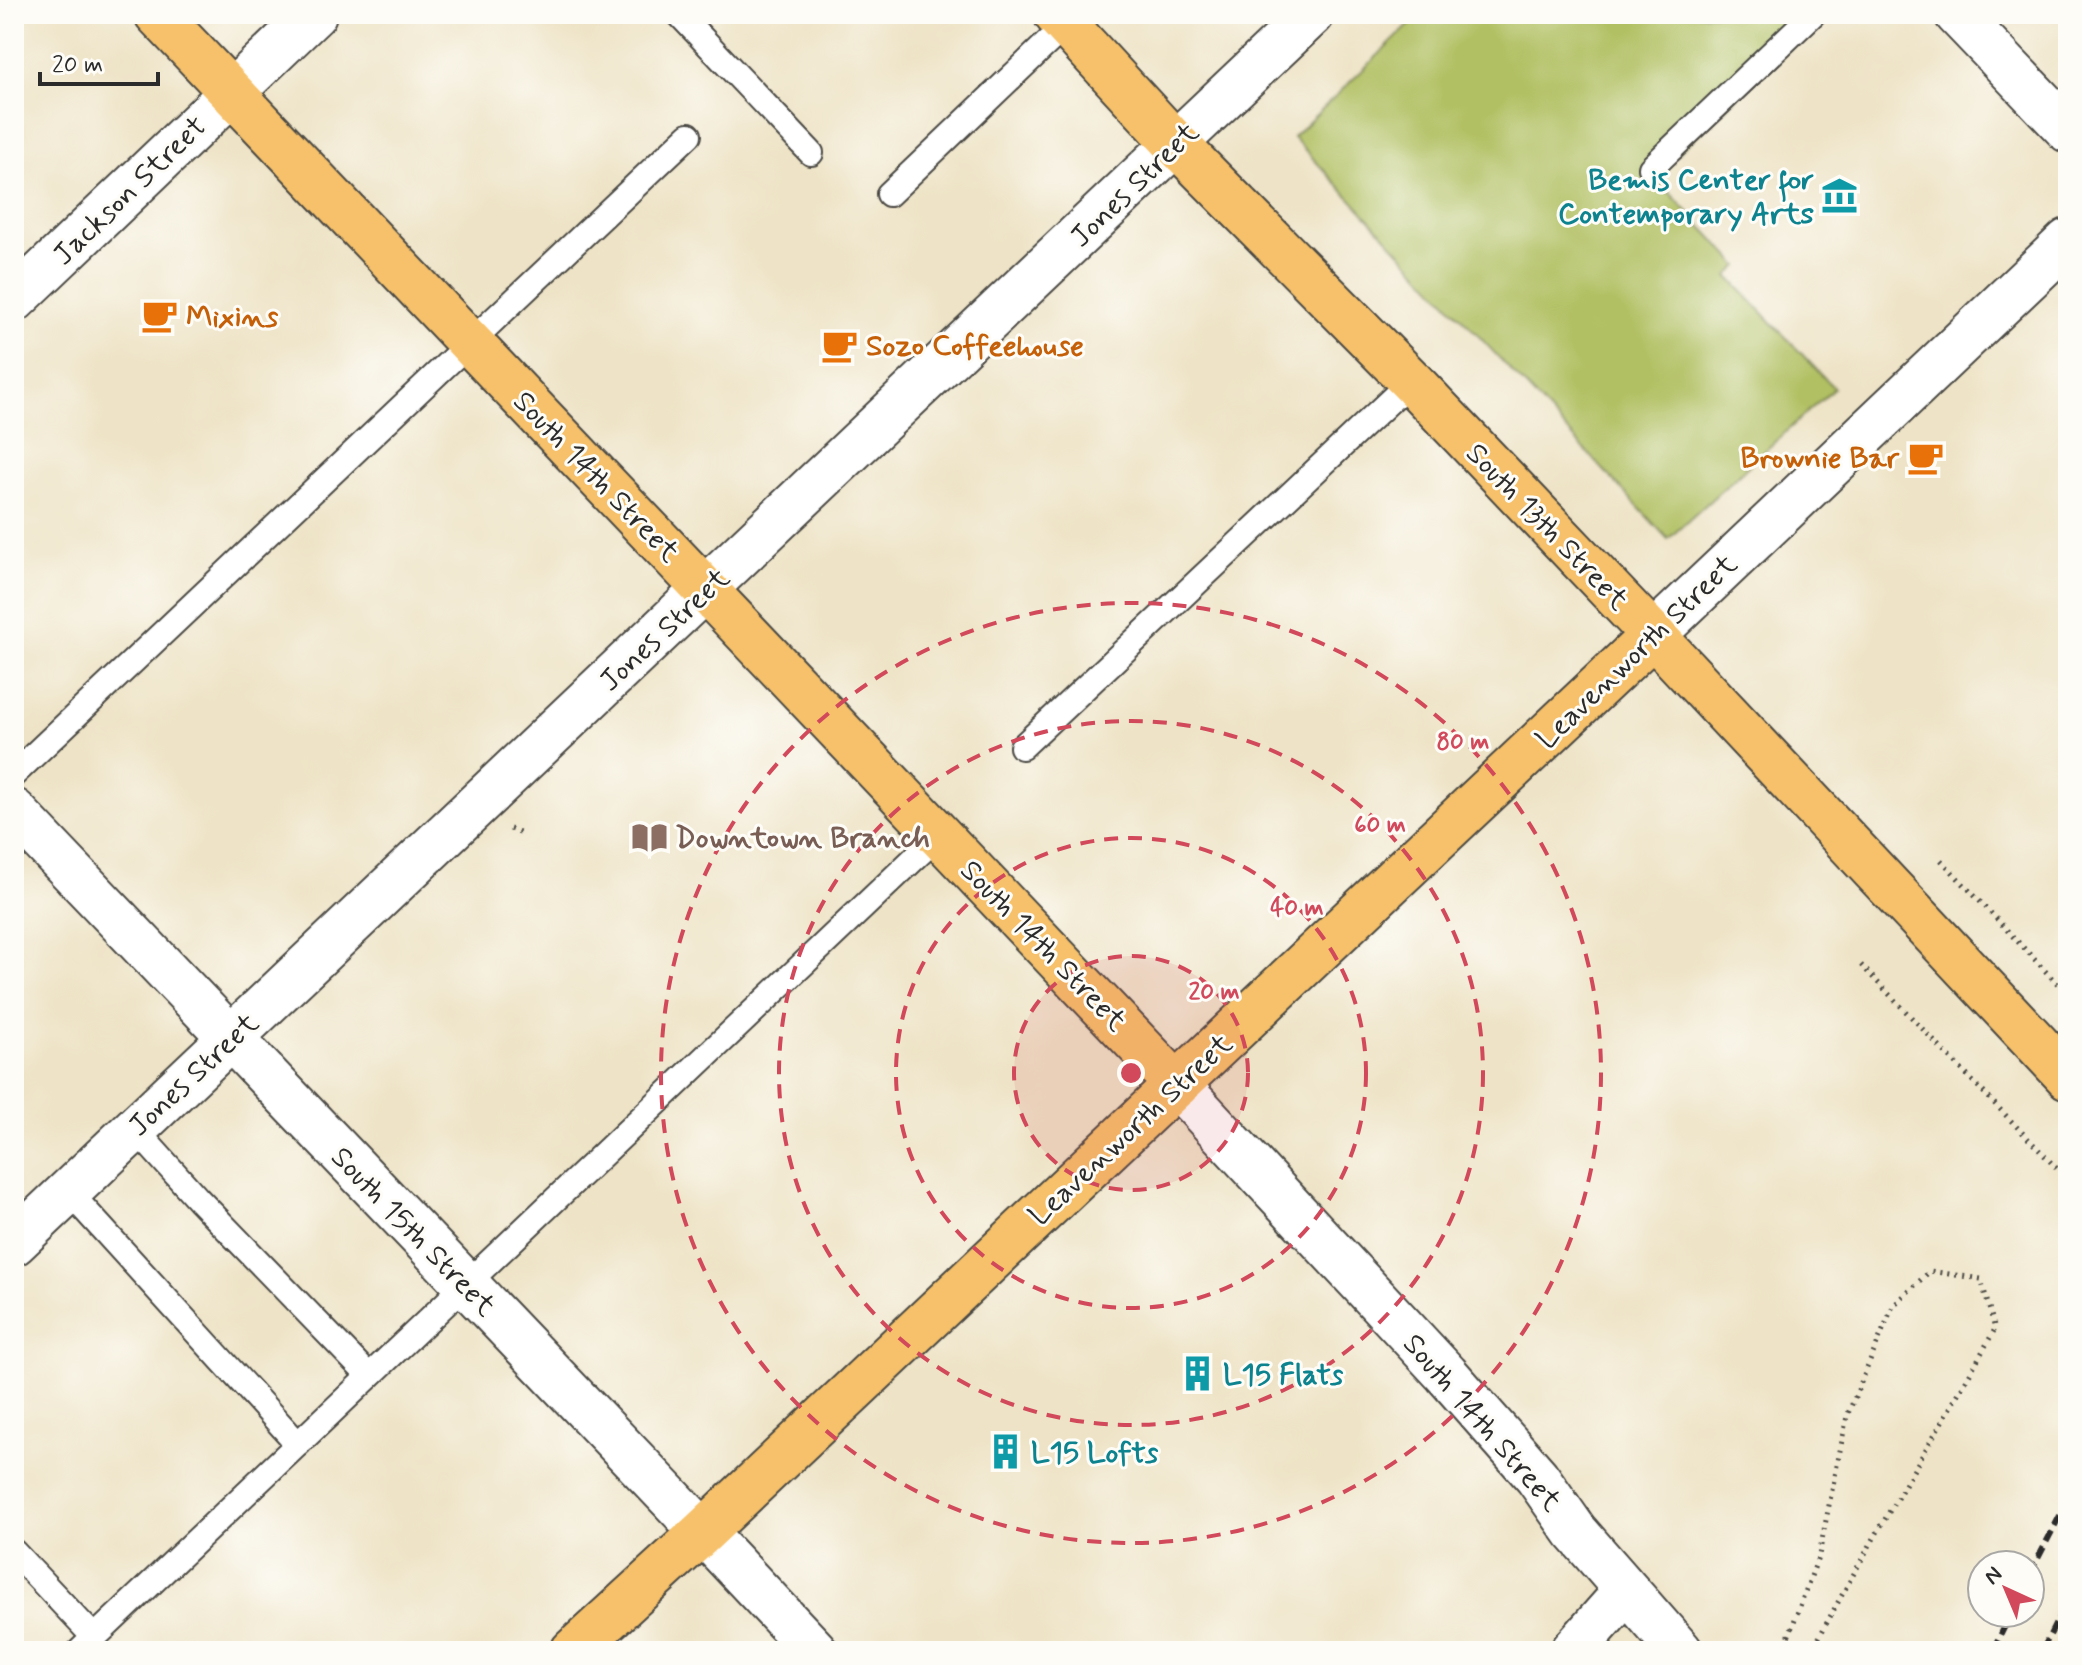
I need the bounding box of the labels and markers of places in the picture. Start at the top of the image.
place label: Bemis Center for Contemporary Arts [1558,161,1815,234]
museum icon: Bemis Center for Contemporary Arts [1821,177,1859,215]
cafe icon: Mixins [141,297,179,335]
place label: Mixins [186,298,279,337]
cafe icon: Sozo Coffeehouse [821,326,859,364]
place label: Sozo Coffeehouse [866,327,1084,366]
cafe icon: Brownie Bar [1906,438,1944,476]
place label: Brownie Bar [1741,439,1901,478]
library icon: Downtown Branch [630,818,668,856]
place label: Downtown Branch [675,819,930,858]
centre of rings [1117,1059,1145,1087]
building icon: L15 Flats [1178,1355,1216,1393]
place label: L15 Flats [1223,1356,1344,1395]
building icon: L15 Lofts [986,1433,1024,1471]
place label: L15 Lofts [1031,1434,1159,1473]

